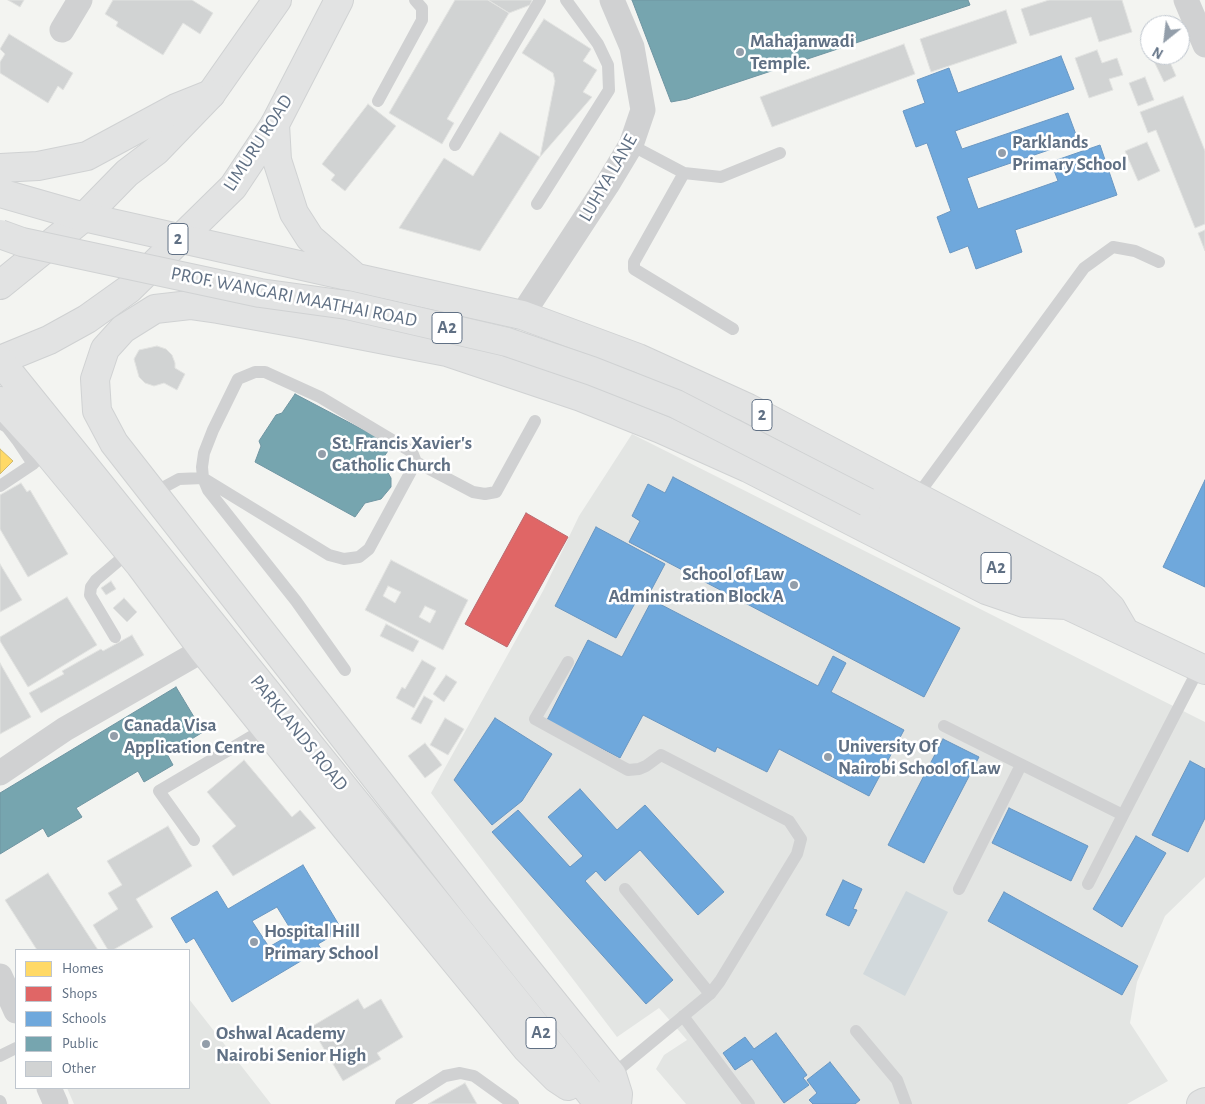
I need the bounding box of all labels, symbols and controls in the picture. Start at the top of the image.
north arrow [1140,15,1190,65]
place label: Mahajanwadi Temple. [750,30,855,74]
text: N [1151,44,1166,61]
marker: Mahajanwadi Temple. [734,46,746,58]
street label: LIMURU ROAD [218,90,298,196]
street label: LUHYA LANE [574,130,642,226]
place label: Parklands Primary School [1012,131,1127,175]
marker: Parklands Primary School [996,147,1008,159]
road number: 2 [168,223,188,254]
street label: PROF. WANGARI MAATHAI ROAD [169,262,419,332]
road number: A2 [432,312,462,343]
road number: 2 [752,400,772,430]
place label: St. Francis Xavier's Catholic Church [332,432,472,476]
marker: St. Francis Xavier's Catholic Church [316,448,328,460]
road number: A2 [981,552,1011,584]
place label: School of Law Administration Block A [608,563,784,607]
marker: School of Law Administration Block A [788,579,800,591]
street label: PARKLANDS ROAD [245,670,353,796]
place label: Canada Visa Application Centre [124,714,265,758]
marker: Canada Visa Application Centre [108,730,120,742]
place label: University Of Nairobi School of Law [838,735,1001,779]
marker: University Of Nairobi School of Law [822,751,834,763]
place label: Hospital Hill Primary School [264,920,379,964]
marker: Hospital Hill Primary School [248,936,260,948]
legend [15,949,190,1089]
text: Homes [62,961,104,976]
text: Shops [62,986,97,1001]
text: Schools [62,1011,106,1026]
road number: A2 [526,1018,556,1048]
place label: Oshwal Academy Nairobi Senior High [216,1022,366,1066]
text: Public [62,1036,98,1051]
marker: Oshwal Academy Nairobi Senior High [200,1038,212,1050]
text: Other [62,1061,96,1076]

